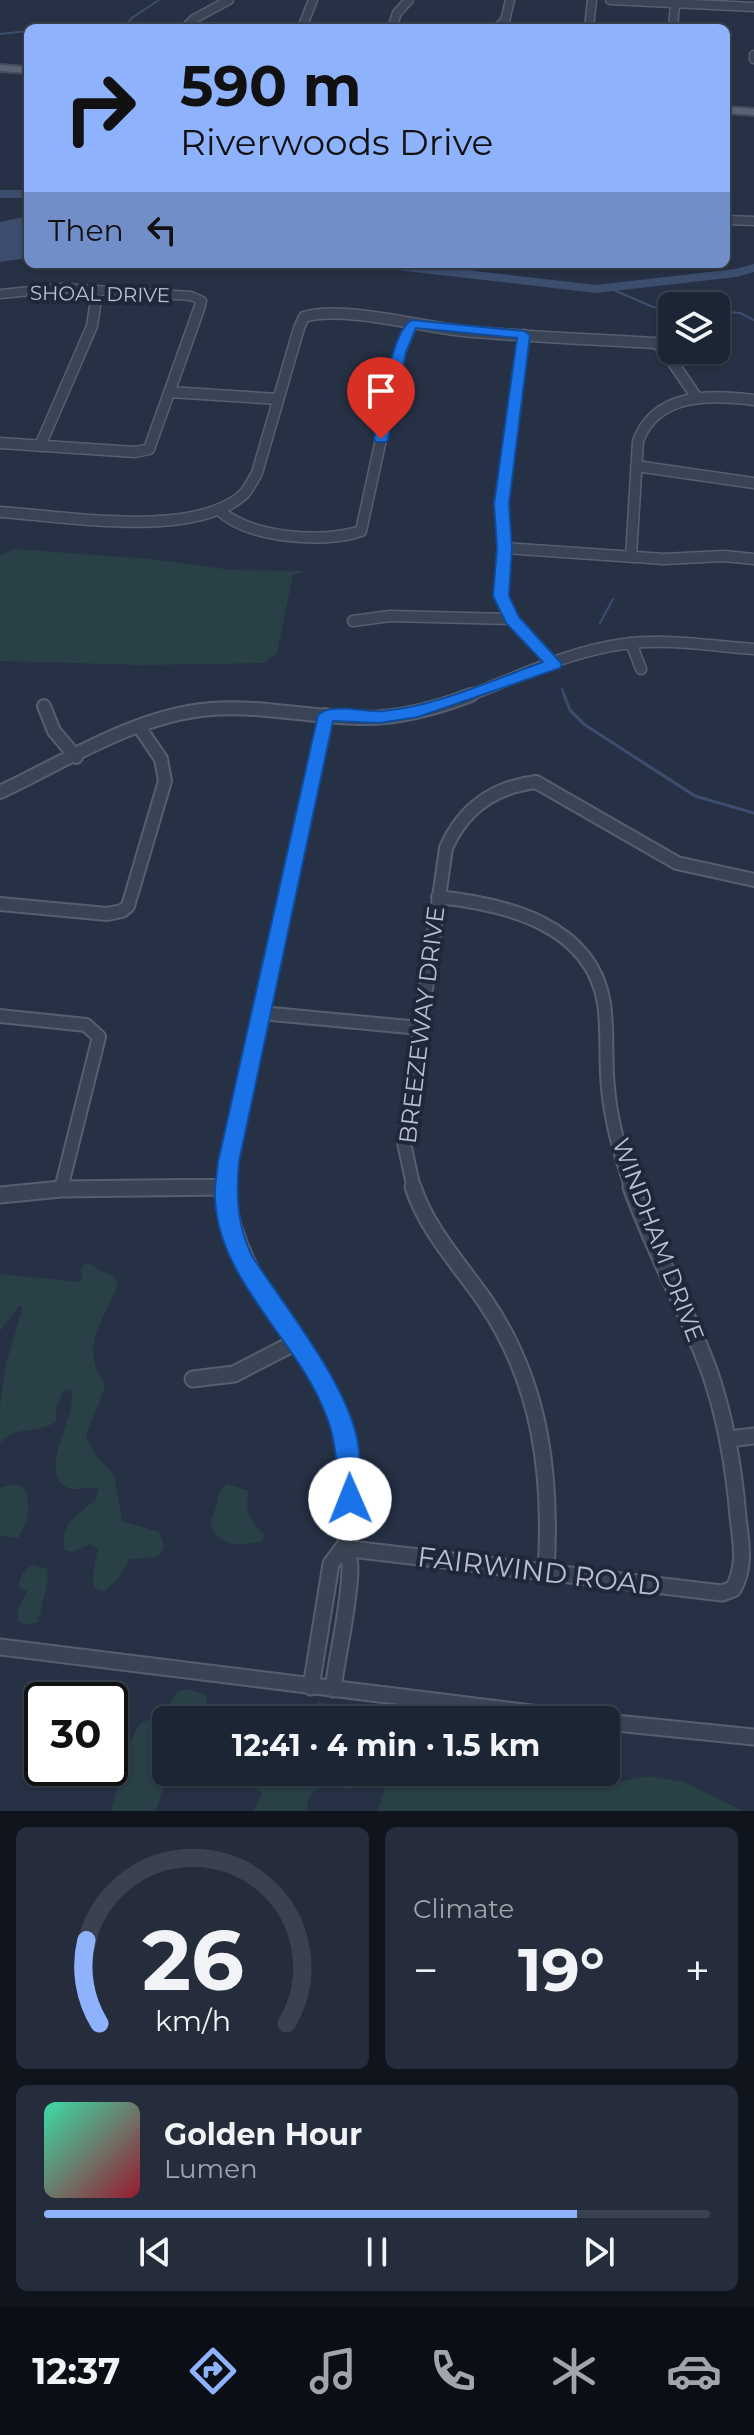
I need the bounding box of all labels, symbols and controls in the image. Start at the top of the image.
text: 590 m [180,52,362,120]
icon: right [48,56,152,160]
text: Riverwoods Drive [180,120,493,164]
icon: left [140,208,184,252]
text: Then [48,212,124,249]
street label: SHOAL DRIVE [30,281,170,307]
map controls [658,292,730,364]
button: layers [658,292,730,364]
pin [347,357,415,439]
icon: arrive [359,369,403,413]
street label: BREEZEWAY DRIVE [393,905,450,1145]
street label: WINDHAM DRIVE [606,1134,711,1346]
position arrow [308,1457,392,1541]
street label: FAIRWIND ROAD [416,1539,662,1603]
speed limit sign: 30 [24,1682,128,1786]
text: 12:41 · 4 min · 1.5 km [232,1727,540,1764]
text: Climate [413,1893,514,1925]
text: 26 [141,1909,244,2011]
text: 19° [518,1933,605,2006]
text: − [413,1943,438,1997]
text: + [685,1943,710,1997]
text: km/h [154,2003,231,2038]
text: Golden Hour [164,2116,362,2153]
text: Lumen [164,2153,257,2185]
icon: previous [133,2230,177,2274]
icon: pause [355,2230,399,2274]
icon: next [577,2230,621,2274]
icon: directions [185,2343,241,2399]
icon: music [305,2343,361,2399]
icon: phone [425,2343,481,2399]
icon: climate [546,2343,602,2399]
icon: car [666,2343,722,2399]
text: 12:37 [32,2349,120,2393]

